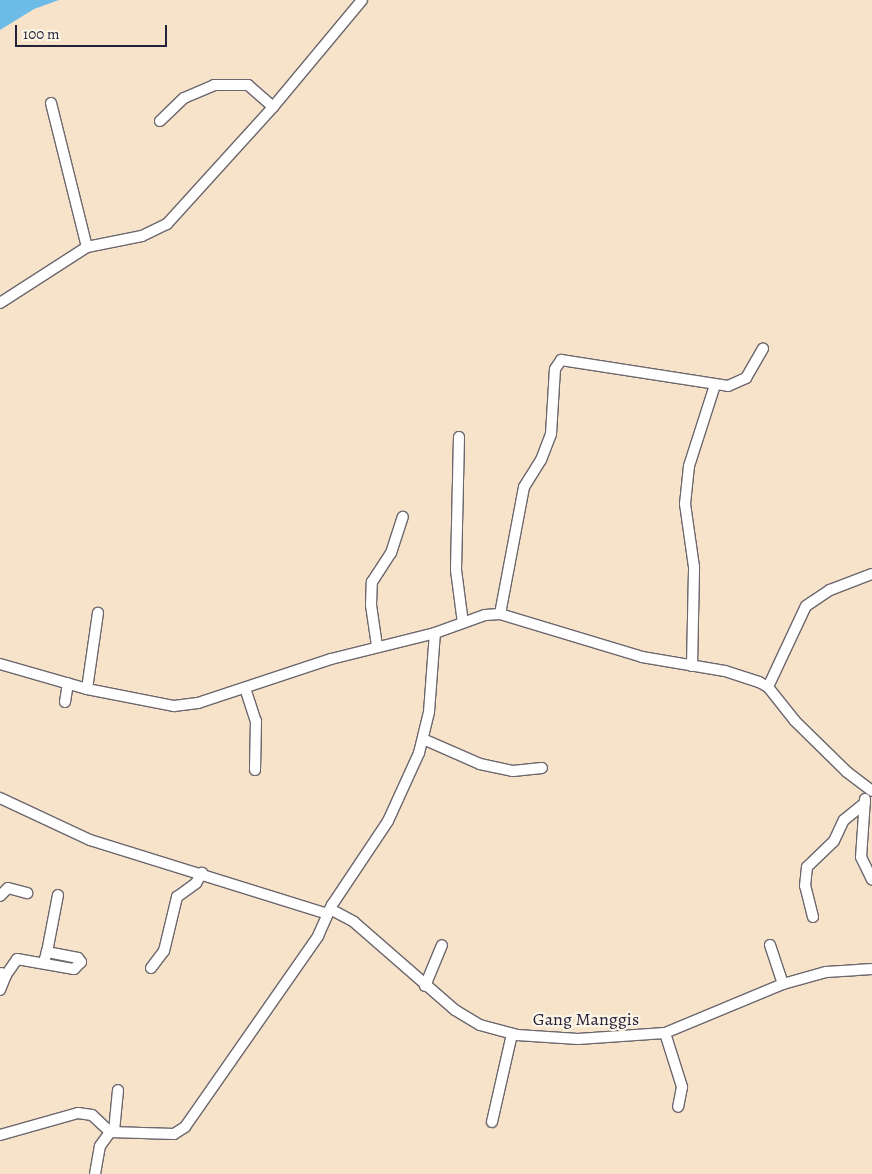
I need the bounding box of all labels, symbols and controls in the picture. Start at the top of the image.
scale bar [18,15,170,47]
text: 100 m [23,24,60,44]
street label: Gang Manggis [533,1008,639,1030]

